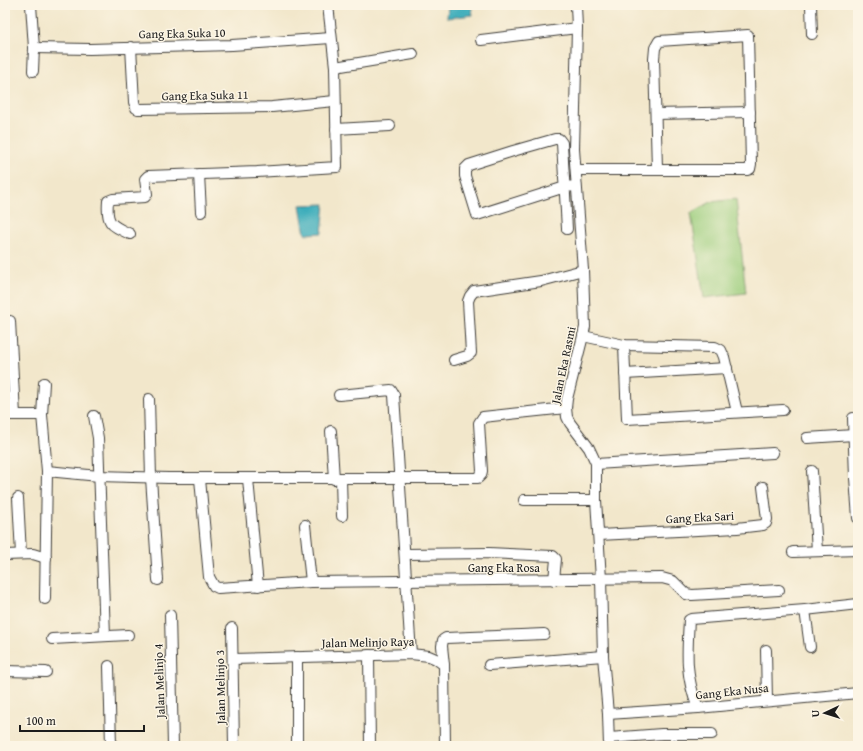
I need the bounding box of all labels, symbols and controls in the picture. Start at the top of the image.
street label: Gang Eka Suka 10 [138,24,226,42]
street label: Gang Eka Suka 11 [161,86,249,104]
street label: Jalan Eka Rasmi [546,324,580,407]
street label: Gang Eka Sari [665,507,735,527]
street label: Gang Eka Rosa [468,559,540,576]
street label: Jalan Melinjo Raya [319,633,415,651]
street label: Jalan Melinjo 4 [149,643,169,721]
street label: Jalan Melinjo 3 [211,649,229,726]
street label: Gang Eka Nusa [695,679,770,703]
north arrow [805,693,845,733]
scale bar [20,707,144,733]
text: U [807,709,823,718]
text: 100 m [26,712,56,729]

